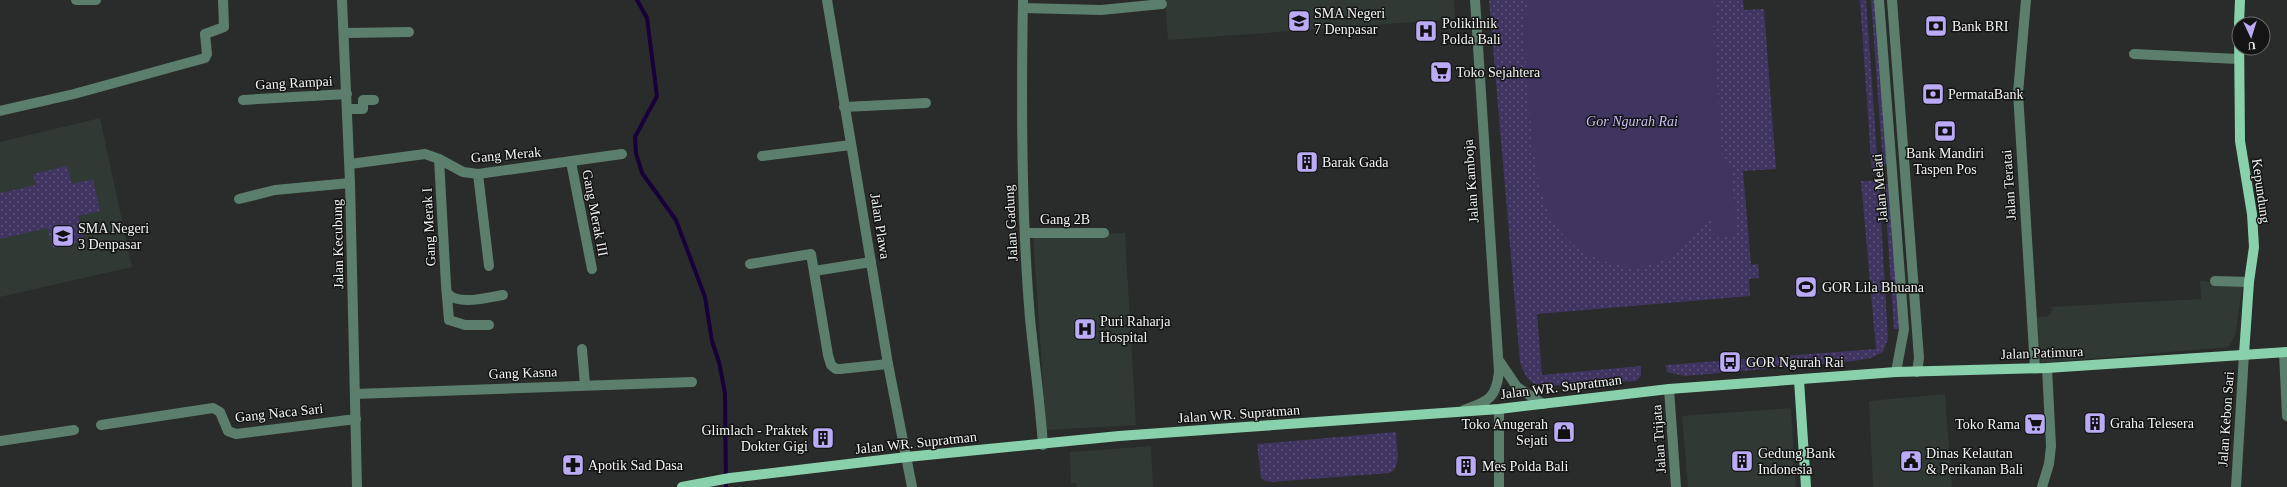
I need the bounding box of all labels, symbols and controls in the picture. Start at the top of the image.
place label: SMA Negeri 7 Denpasar [1314,6,1385,37]
school or university icon: SMA Negeri 7 Denpasar [1286,8,1312,34]
bank icon: Bank BRI [1923,13,1949,39]
place label: Polikilnik Polda Bali [1442,16,1501,47]
north arrow [2231,16,2271,56]
hospital icon: Polikilnik Polda Bali [1413,18,1439,44]
place label: Bank BRI [1952,19,2009,34]
text: U [2247,40,2256,52]
supermarket icon: Toko Sejahtera [1428,59,1454,85]
place label: Toko Sejahtera [1456,65,1541,80]
street label: Gang Rampai [255,73,333,93]
bank icon: PermataBank [1920,81,1946,107]
place label: PermataBank [1948,87,2023,102]
park label: Gor Ngurah Rai [1586,114,1678,129]
bank icon: Bank Mandiri Taspen Pos [1932,118,1958,144]
street label: Jalan Kamboja [1461,138,1481,223]
street label: Gang Merak [470,144,542,166]
place label: Bank Mandiri Taspen Pos [1906,146,1984,177]
building icon: Barak Gada [1294,149,1320,175]
street label: Jalan Teratai [1999,149,2019,221]
street label: Jalan Melati [1870,153,1890,223]
place label: Barak Gada [1322,155,1389,170]
street label: Kepundung [2249,158,2273,224]
street label: Gang Merak III [579,168,611,258]
street label: Jalan Gadung [1002,184,1020,262]
street label: Gang Merak I [419,187,439,267]
street label: Jalan Plawa [867,192,893,261]
street label: Jalan Kecubung [330,199,346,289]
street label: Gang 2B [1040,212,1090,227]
place label: SMA Negeri 3 Denpasar [78,221,149,252]
school or university icon: SMA Negeri 3 Denpasar [50,223,76,249]
sports icon: GOR Lila Bhuana [1793,274,1819,300]
place label: GOR Lila Bhuana [1822,280,1925,295]
place label: Puri Raharja Hospital [1100,314,1171,345]
hospital icon: Puri Raharja Hospital [1072,316,1098,342]
street label: Jalan Patimura [2000,344,2084,362]
bus stop icon: GOR Ngurah Rai [1717,349,1743,375]
place label: GOR Ngurah Rai [1746,355,1844,370]
street label: Gang Kasna [488,364,558,382]
street label: Jalan Kebon Sari [2215,371,2237,467]
street label: Jalan WR. Supratman [1499,372,1623,402]
street label: Gang Naca Sari [234,401,324,425]
street label: Jalan WR. Supratman [1178,402,1300,426]
street label: Jalan Trijata [1649,403,1669,474]
building icon: Graha Telesera [2082,410,2108,436]
supermarket icon: Toko Rama [2022,411,2048,437]
place label: Graha Telesera [2110,416,2195,431]
place label: Toko Anugerah Sejati [1461,417,1548,448]
place label: Toko Rama [1955,417,2021,432]
shop icon: Toko Anugerah Sejati [1551,419,1577,445]
place label: Glimlach - Praktek Dokter Gigi [701,423,808,454]
building icon: Glimlach - Praktek Dokter Gigi [810,425,836,451]
street label: Jalan WR. Supratman [854,429,978,457]
place label: Gedung Bank Indonesia [1758,446,1835,477]
place label: Dinas Kelautan & Perikanan Bali [1926,446,2023,477]
building icon: Gedung Bank Indonesia [1729,448,1755,474]
public building icon: Dinas Kelautan & Perikanan Bali [1898,448,1924,474]
pharmacy icon: Apotik Sad Dasa [560,452,586,478]
building icon: Mes Polda Bali [1453,453,1479,479]
place label: Apotik Sad Dasa [588,458,684,473]
place label: Mes Polda Bali [1482,459,1568,474]

